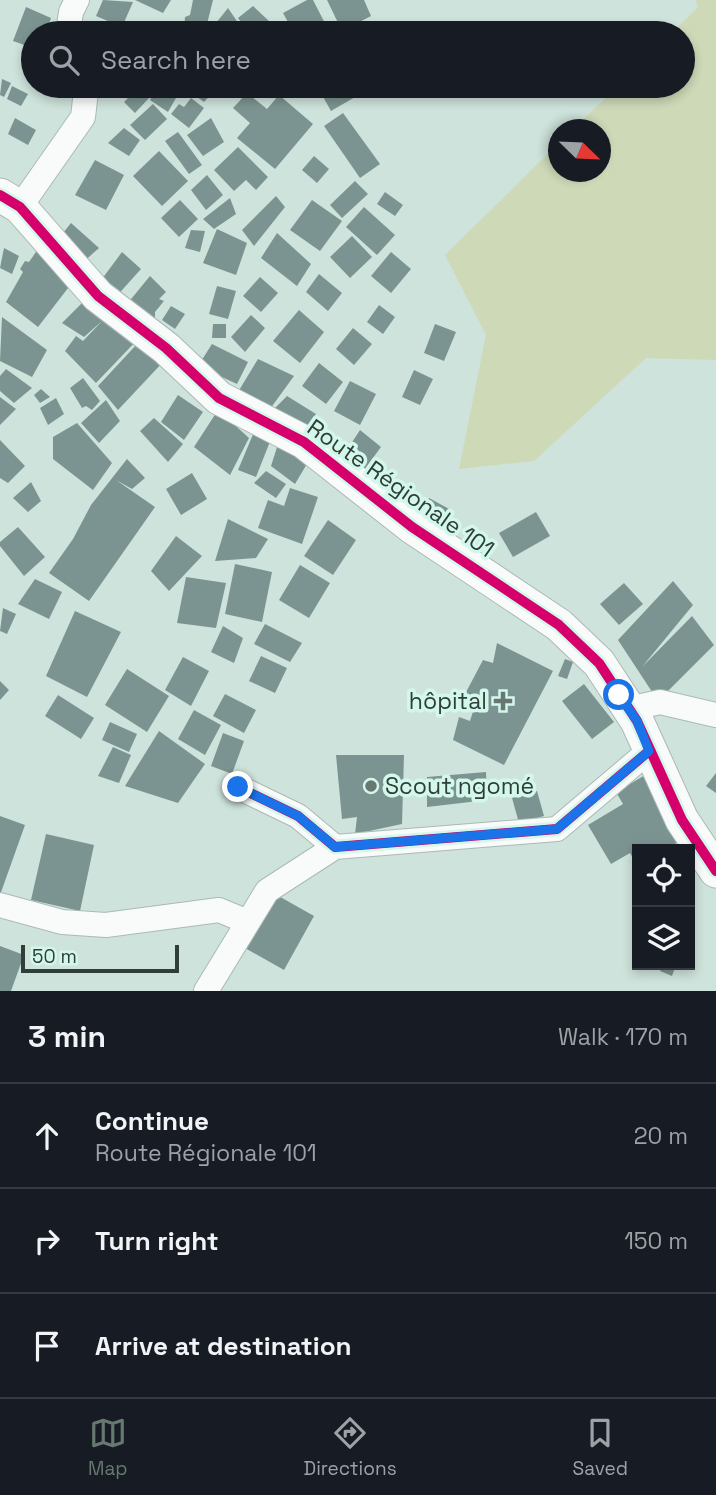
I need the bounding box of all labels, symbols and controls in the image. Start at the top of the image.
search box [21,21,695,98]
icon: search [45,41,83,79]
text: Search here [101,43,251,77]
north arrow [548,119,611,182]
street label: Route Régionale 101 [302,412,500,564]
route start [603,679,634,710]
place label: hôpital [409,686,487,716]
marker: hôpital [493,691,513,711]
route end [222,771,253,802]
place label: Scout ngomé [385,771,534,801]
marker: Scout ngomé [363,778,379,794]
map controls [632,844,695,970]
button: locate [632,844,695,907]
button: layers [632,907,695,970]
scale bar [21,942,178,974]
text: 50 m [32,944,77,969]
text: 3 min [28,1017,106,1056]
text: Walk · 170 m [558,1022,688,1052]
text: Continue [95,1104,209,1138]
icon: ahead [28,1117,66,1155]
text: 20 m [634,1121,688,1151]
text: Route Régionale 101 [95,1138,317,1168]
icon: right [28,1222,66,1260]
text: Turn right [95,1224,219,1258]
text: 150 m [624,1226,688,1256]
icon: arrive [28,1327,66,1365]
text: Arrive at destination [95,1329,352,1363]
tab: Map [88,1414,128,1481]
tab: Directions [304,1414,397,1481]
tab: Saved [573,1414,628,1481]

